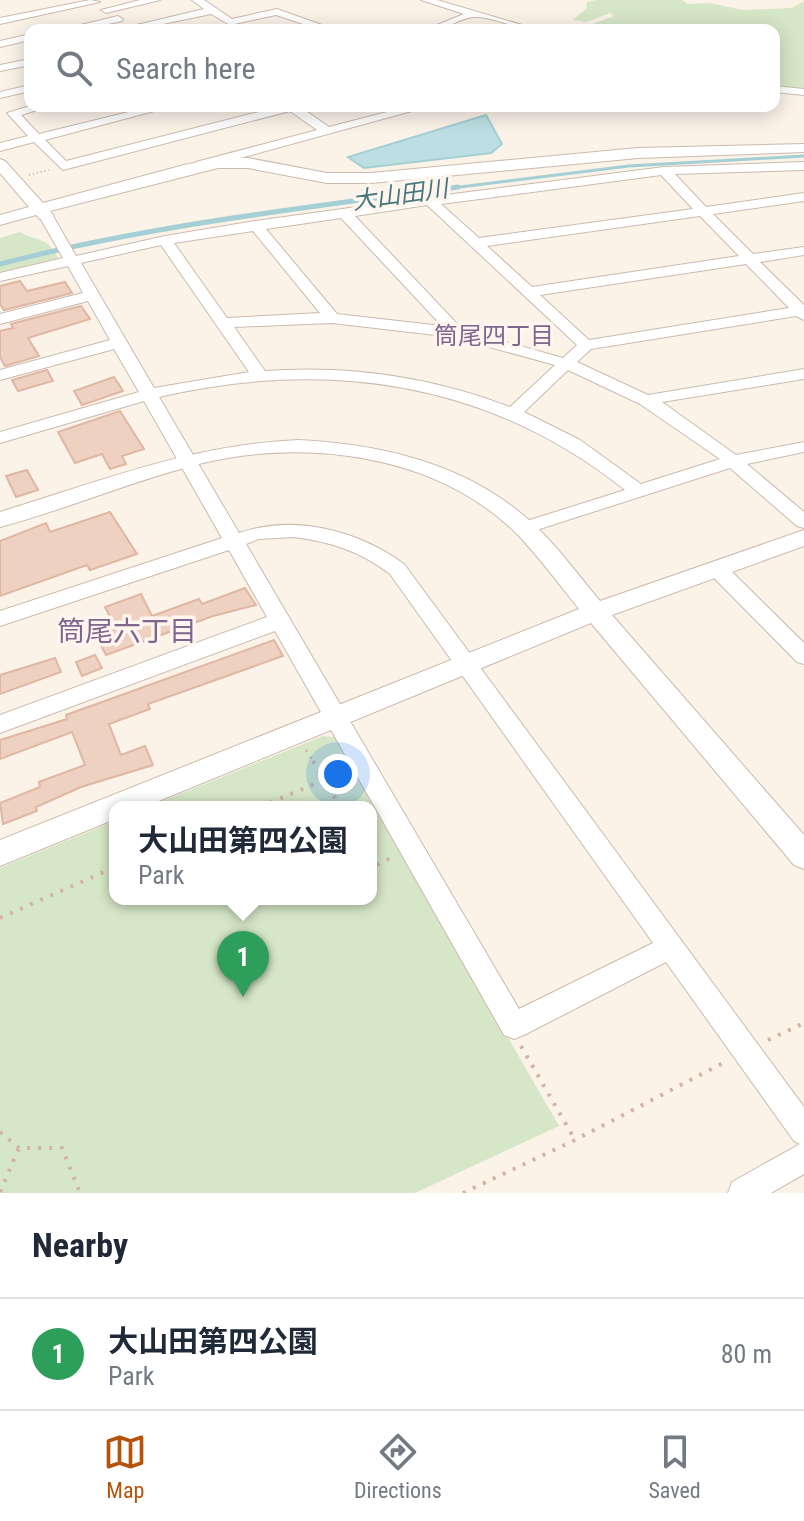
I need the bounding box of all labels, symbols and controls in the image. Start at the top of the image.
search box [24,24,780,112]
icon: search [52,46,96,90]
text: Search here [116,51,256,86]
water label: 大山田川 [351,174,452,216]
district label: 筒尾四丁目 [434,322,554,350]
district label: 筒尾六丁目 [57,615,197,648]
your location [318,754,358,794]
popup [109,801,377,905]
text: 大山田第四公園 [138,823,348,858]
text: Park [138,860,184,890]
pin: 1 [217,931,269,997]
text: Nearby [32,1225,128,1265]
text: 大山田第四公園 [108,1324,318,1359]
text: 1 [51,1339,65,1369]
text: 80 m [721,1339,772,1369]
text: Park [108,1361,154,1391]
tab: Map [103,1430,147,1503]
tab: Directions [354,1430,442,1503]
tab: Saved [648,1430,701,1503]

